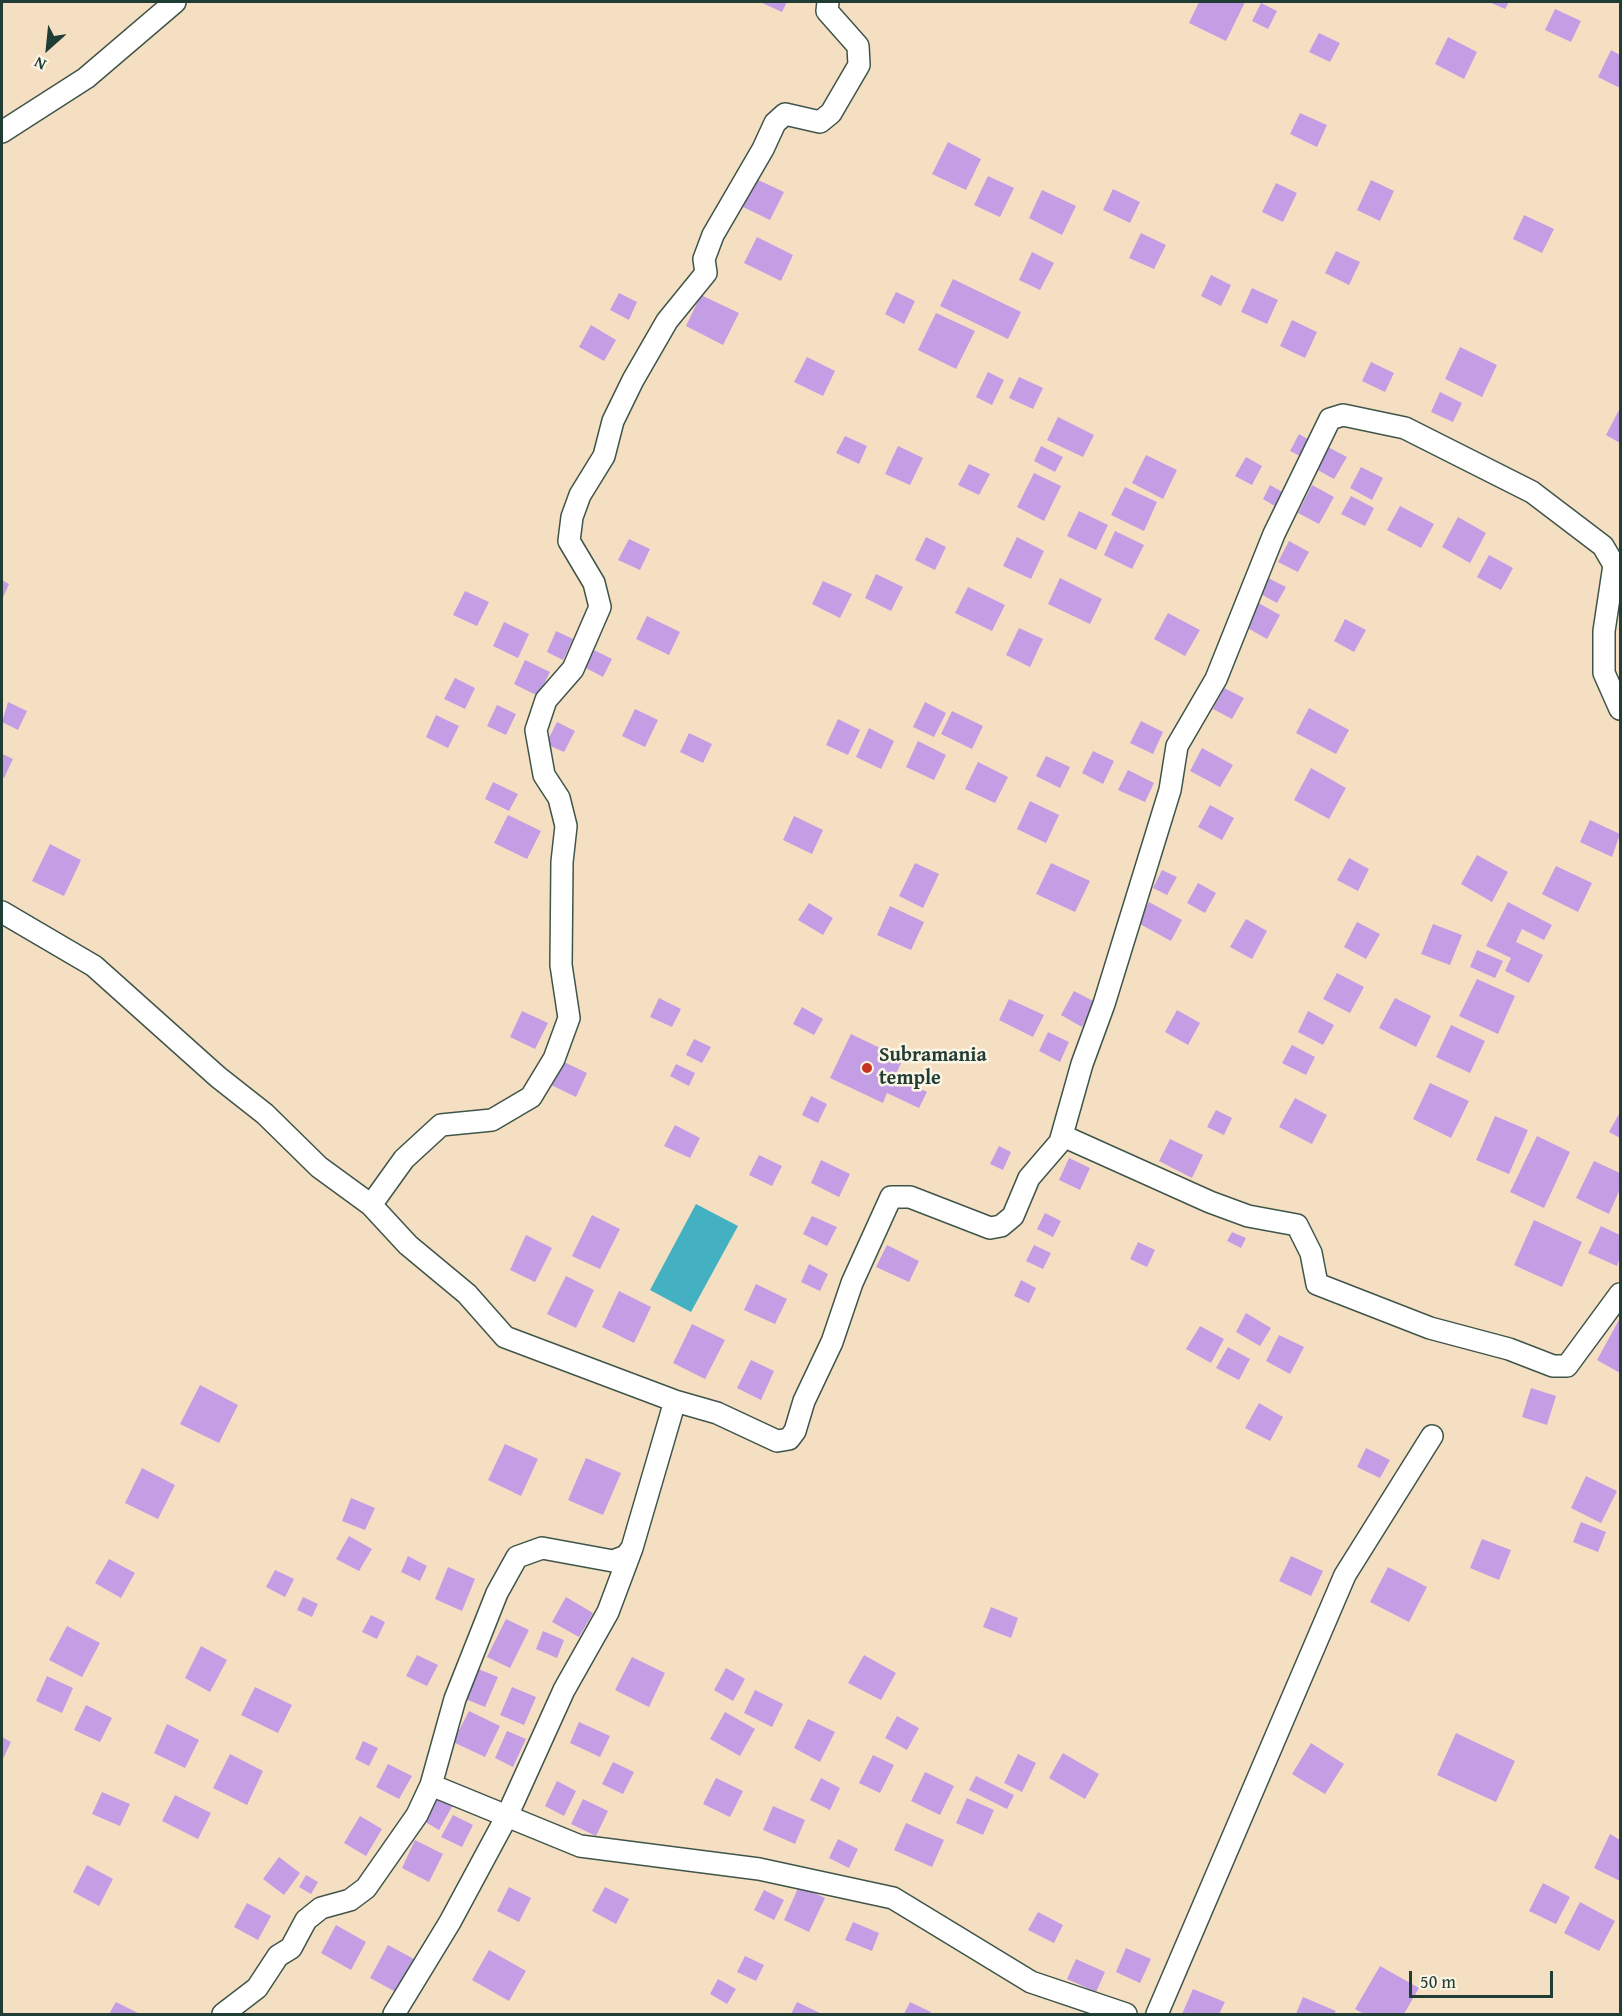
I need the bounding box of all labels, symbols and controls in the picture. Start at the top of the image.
north arrow [18,18,78,78]
text: N [30,51,50,77]
place label: Subramania temple [879,1044,987,1091]
marker: Subramania temple [860,1061,874,1075]
scale bar [1412,1959,1556,1997]
text: 50 m [1420,1968,1456,1995]

